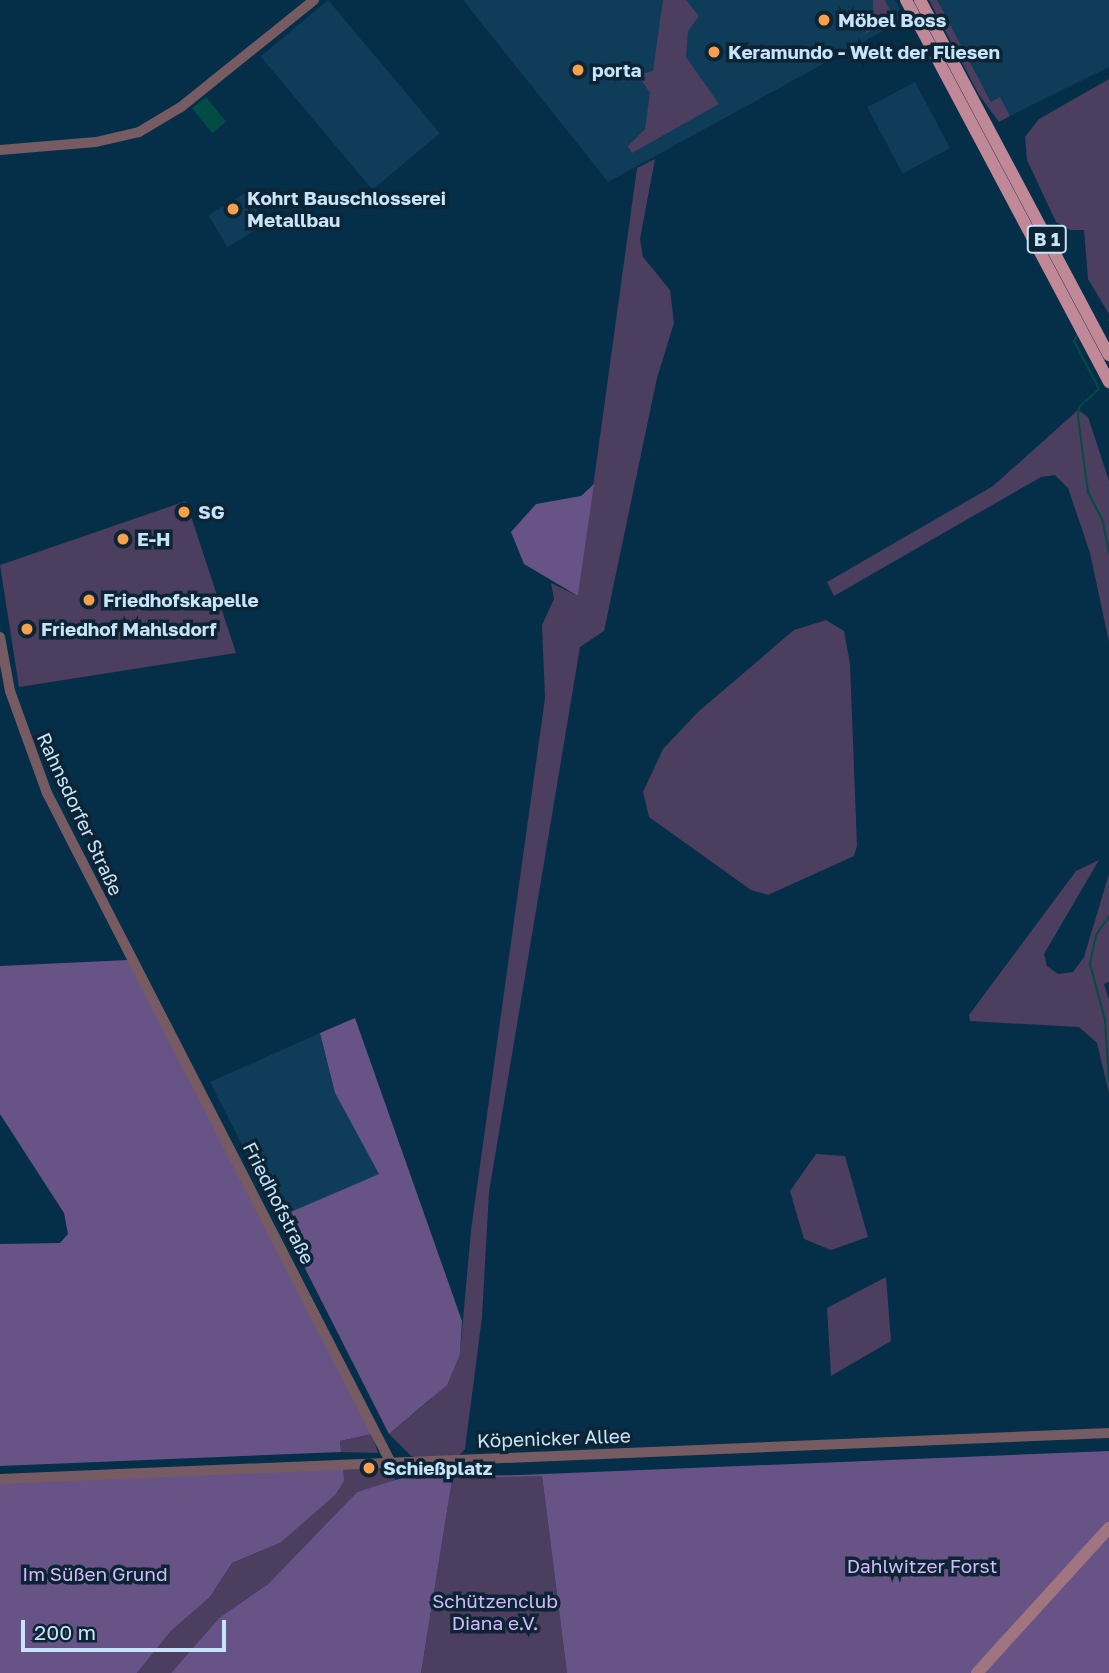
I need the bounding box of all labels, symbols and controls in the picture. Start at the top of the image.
place label: Möbel Boss [838,9,946,31]
marker: Möbel Boss [816,12,832,28]
place label: Keramundo - Welt der Fliesen [728,41,1000,63]
marker: Keramundo - Welt der Fliesen [706,44,722,60]
place label: porta [592,59,641,81]
marker: porta [570,62,586,78]
place label: Kohrt Bauschlosserei Metallbau [247,187,446,231]
marker: Kohrt Bauschlosserei Metallbau [225,201,241,217]
road number: B 1 [1026,225,1068,254]
place label: SG [198,501,225,523]
marker: SG [176,504,192,520]
place label: E-H [137,528,171,550]
marker: E-H [115,531,131,547]
place label: Friedhofskapelle [103,589,259,611]
marker: Friedhofskapelle [81,592,97,608]
place label: Friedhof Mahlsdorf [41,618,217,640]
marker: Friedhof Mahlsdorf [19,621,35,637]
street label: Rahnsdorfer Straße [32,729,128,899]
street label: Friedhofstraße [238,1138,320,1268]
street label: Köpenicker Allee [477,1424,631,1452]
place label: Schießplatz [383,1457,493,1479]
marker: Schießplatz [361,1460,377,1476]
park label: Dahlwitzer Forst [847,1555,997,1577]
park label: Im Süßen Grund [22,1563,168,1585]
park label: Schützenclub Diana e.V. [432,1590,558,1634]
scale bar [24,1606,229,1650]
text: 200 m [34,1619,96,1645]

